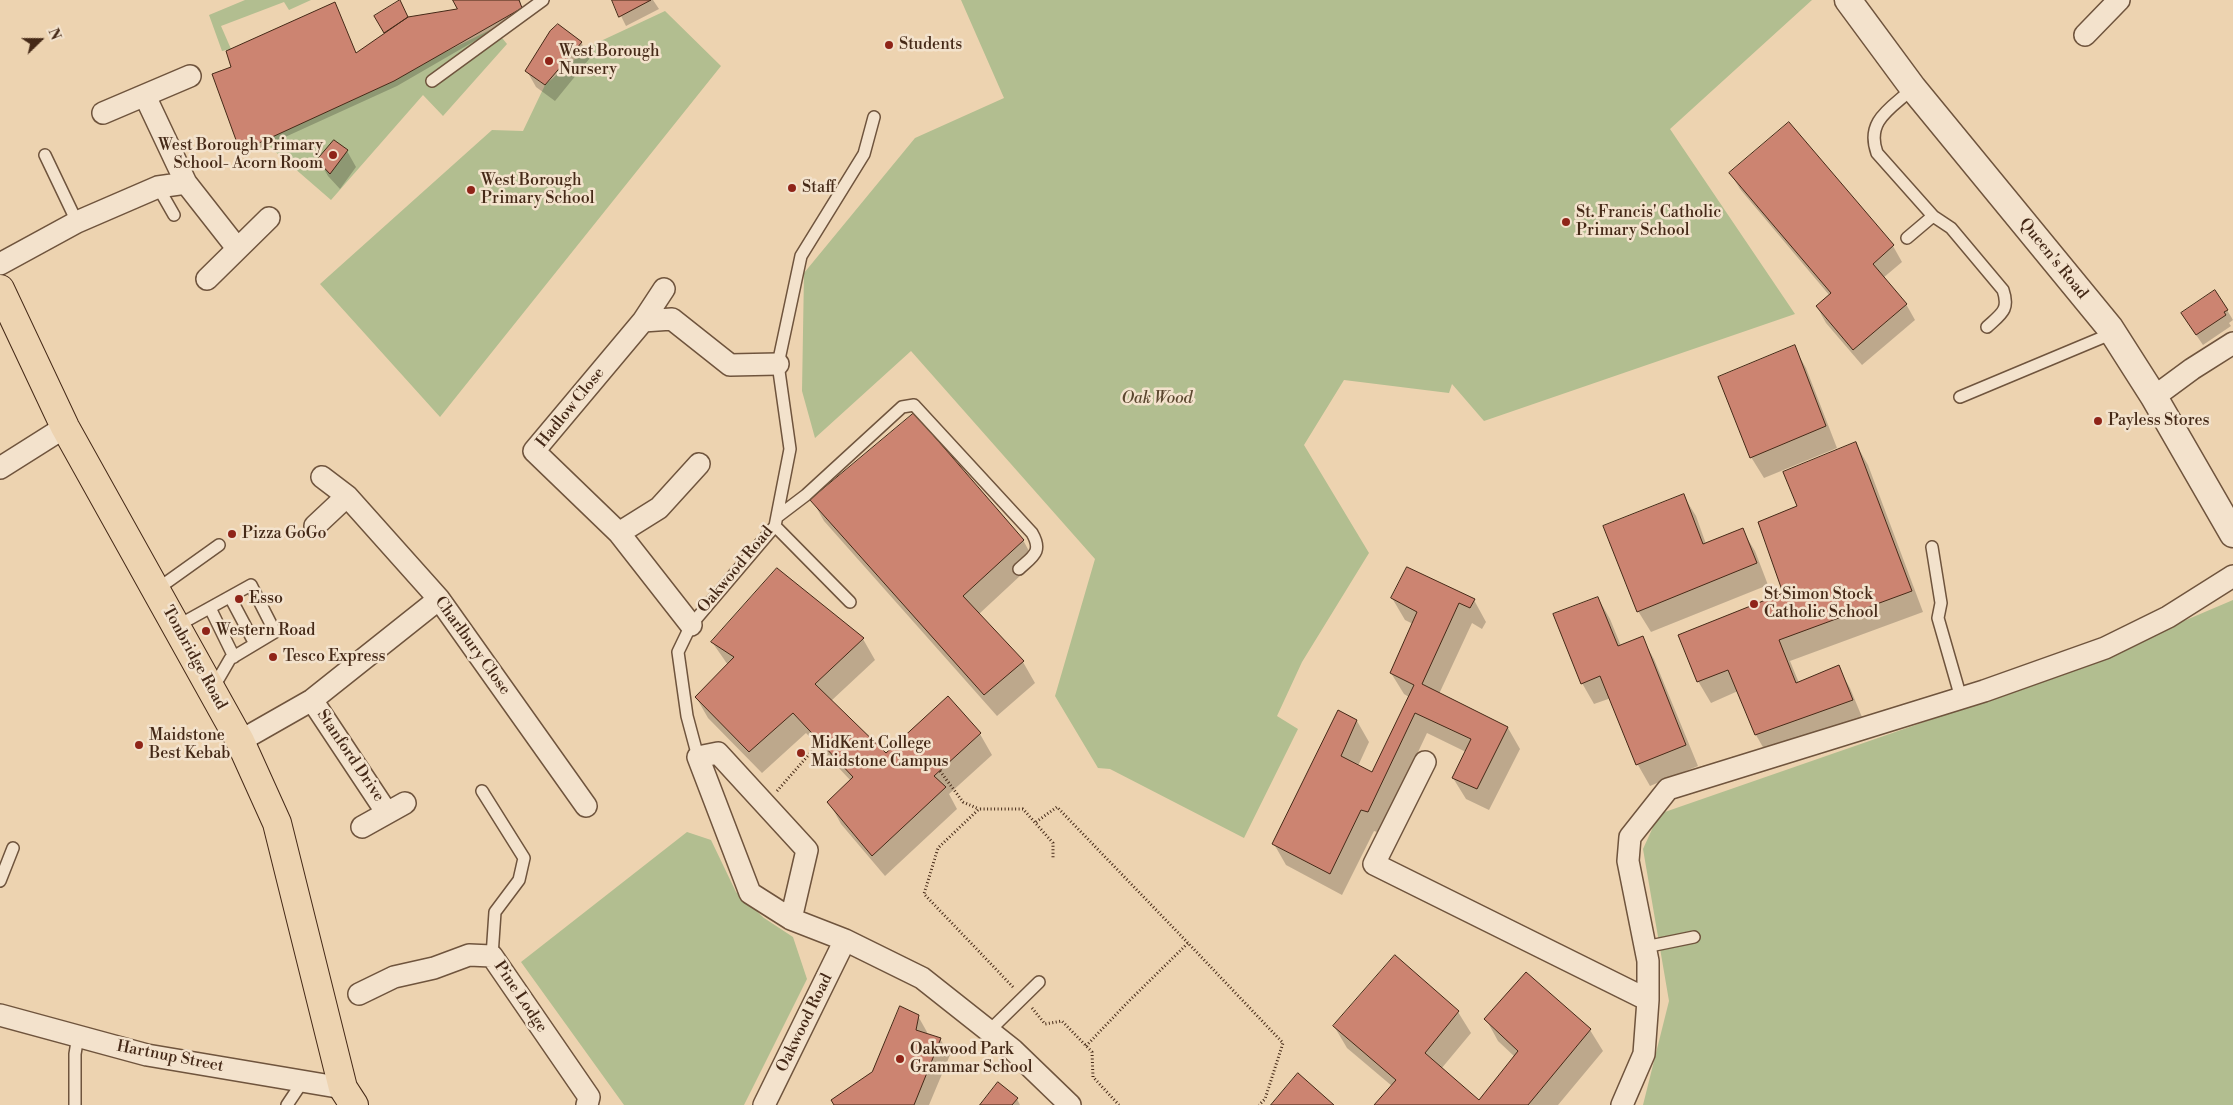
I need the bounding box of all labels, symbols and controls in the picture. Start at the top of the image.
north arrow [15,15,65,65]
text: N [43,26,64,43]
place label: Students [899,35,962,55]
marker: Students [883,39,895,51]
place label: West Borough Nursery [559,42,660,80]
marker: West Borough Nursery [543,55,555,67]
place label: West Borough Primary School- Acorn Room [158,136,323,174]
marker: West Borough Primary School- Acorn Room [327,149,339,161]
place label: West Borough Primary School [481,171,595,209]
place label: Staff [802,178,836,198]
marker: Staff [786,182,798,194]
marker: West Borough Primary School [465,184,477,196]
place label: St. Francis' Catholic Primary School [1576,203,1721,241]
street label: Queen's Road [2015,215,2091,303]
marker: St. Francis' Catholic Primary School [1560,216,1572,228]
street label: Hadlow Close [533,364,609,452]
park label: Oak Wood [1121,389,1193,409]
place label: Payless Stores [2108,411,2210,431]
marker: Payless Stores [2092,415,2104,427]
street label: Oakwood Road [694,523,778,617]
place label: Pizza GoGo [242,524,327,544]
marker: Pizza GoGo [226,528,238,540]
place label: St Simon Stock Catholic School [1764,585,1878,623]
place label: Esso [249,589,283,609]
marker: Esso [233,593,245,605]
street label: Charlbury Close [430,593,514,699]
marker: St Simon Stock Catholic School [1748,598,1760,610]
street label: Tonbridge Road [158,603,230,713]
place label: Western Road [216,621,315,641]
marker: Western Road [200,625,212,637]
place label: Tesco Express [283,647,386,667]
marker: Tesco Express [267,651,279,663]
street label: Stanford Drive [312,706,388,806]
place label: Maidstone Best Kebab [149,726,230,764]
place label: MidKent College Maidstone Campus [811,734,949,772]
marker: Maidstone Best Kebab [133,739,145,751]
marker: MidKent College Maidstone Campus [795,747,807,759]
street label: Pine Lodge [489,958,551,1036]
street label: Oakwood Road [773,971,837,1075]
street label: Hartnup Street [115,1037,225,1077]
place label: Oakwood Park Grammar School [910,1040,1032,1078]
marker: Oakwood Park Grammar School [894,1053,906,1065]

